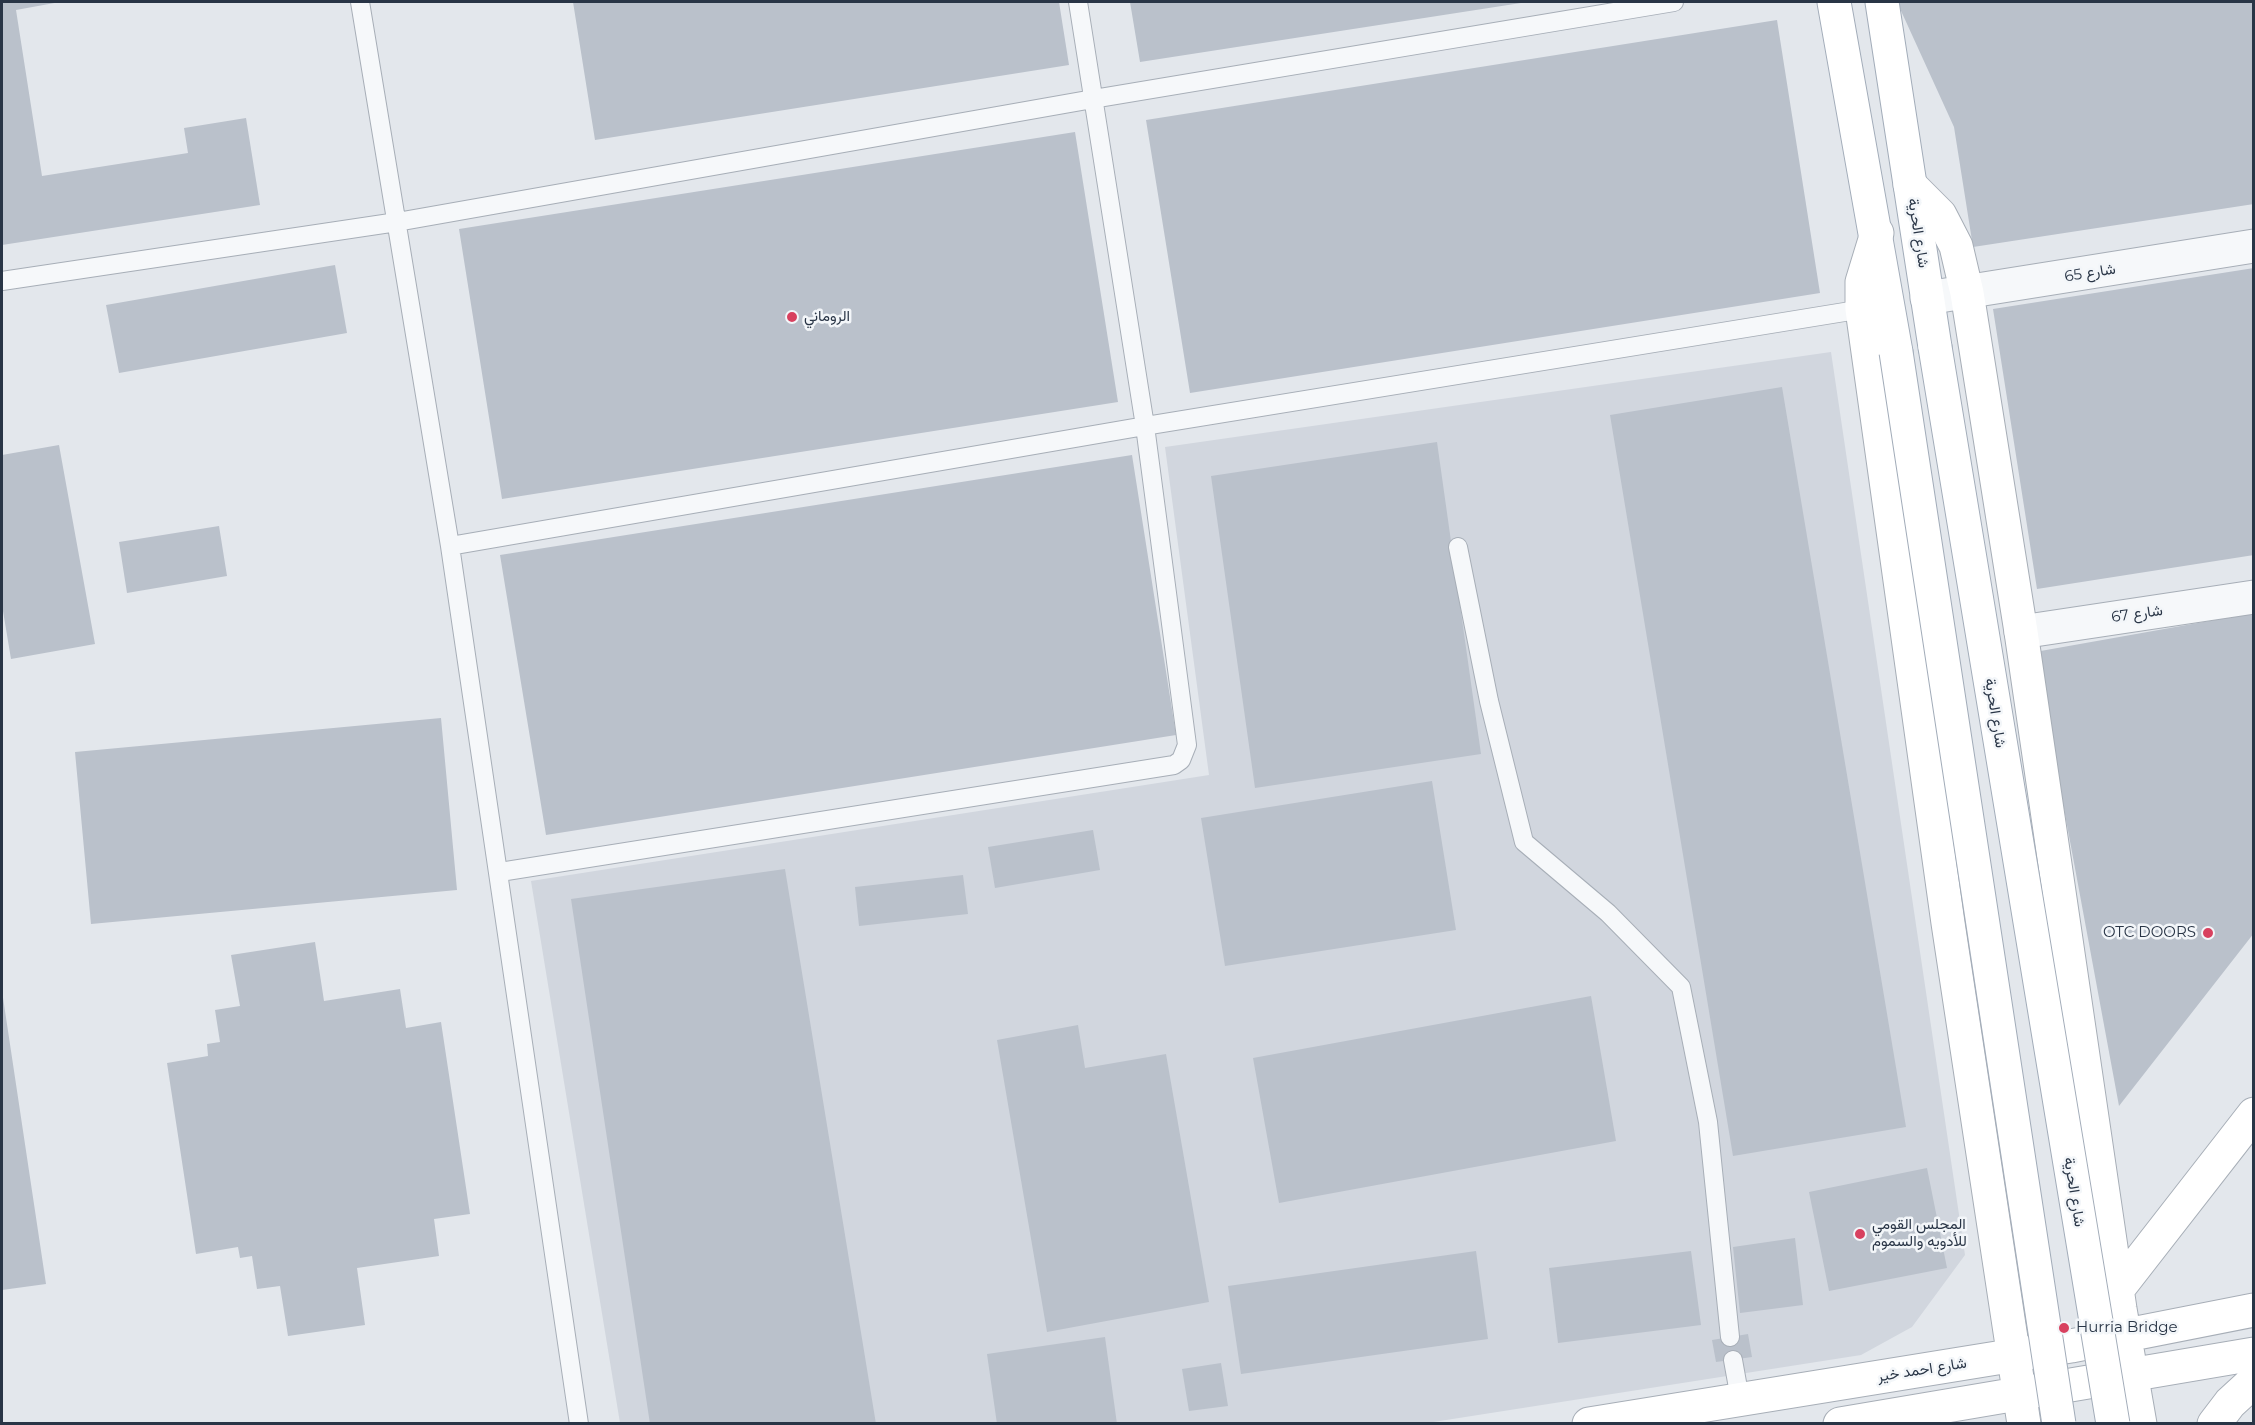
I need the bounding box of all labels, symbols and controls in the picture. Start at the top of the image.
street label: شارع الحرية [1904,197,1932,269]
street label: شارع 65 [2063,260,2117,286]
place label: الروماني [804,308,850,326]
marker: الروماني [785,310,799,324]
street label: شارع 67 [2110,601,2164,627]
street label: شارع الحرية [1981,677,2009,749]
place label: OTC DOORS [2103,924,2196,942]
marker: OTC DOORS [2201,926,2215,940]
street label: شارع الحرية [2060,1156,2088,1228]
place label: المجلس القومي للأدويه والسموم [1872,1216,1967,1251]
marker: المجلس القومي للأدويه والسموم [1853,1227,1867,1241]
place label: Hurria Bridge [2076,1319,2178,1337]
marker: Hurria Bridge [2057,1321,2071,1335]
street label: شارع احمد خير [1876,1354,1968,1386]

